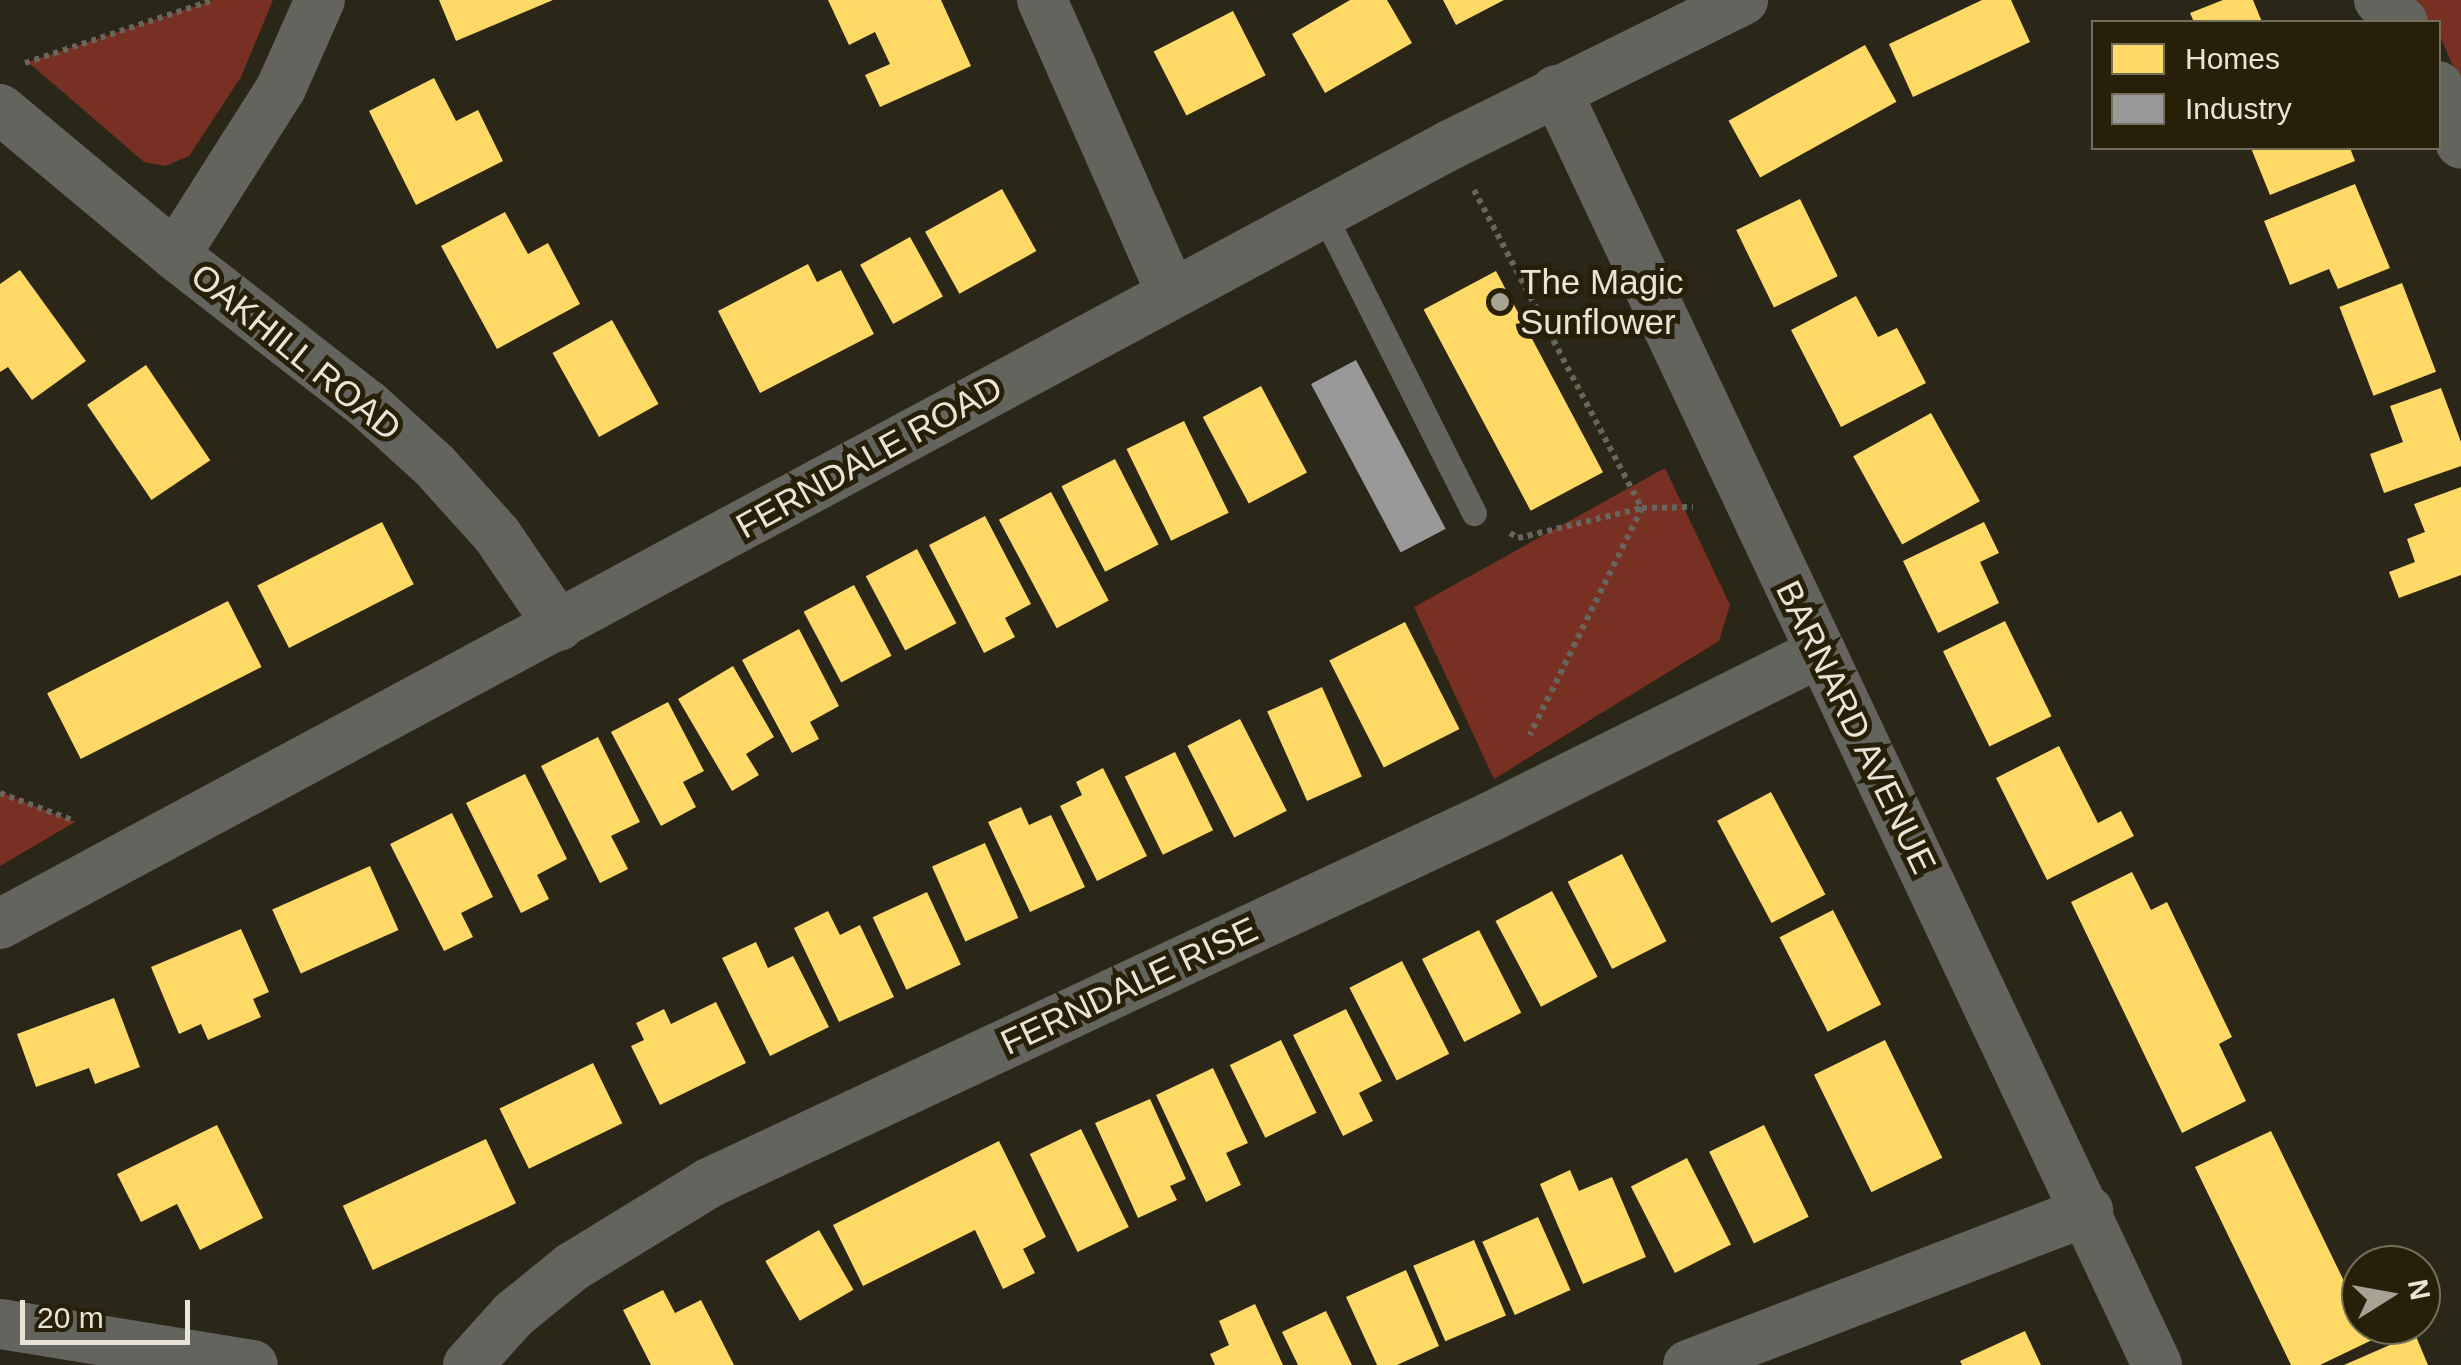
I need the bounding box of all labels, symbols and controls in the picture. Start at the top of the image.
legend [2091,20,2441,150]
text: Homes [2185,42,2280,75]
text: Industry [2185,92,2292,125]
street label: OAKHILL ROAD [182,254,410,450]
place label: The Magic Sunflower [1520,261,1683,343]
marker: The Magic Sunflower [1489,291,1511,313]
street label: FERNDALE ROAD [729,367,1009,547]
street label: BARNARD AVENUE [1767,573,1945,881]
street label: FERNDALE RISE [994,908,1264,1064]
north arrow [2341,1245,2441,1345]
text: N [2402,1277,2436,1302]
scale bar [25,1280,195,1342]
text: 20 m [37,1301,104,1334]

